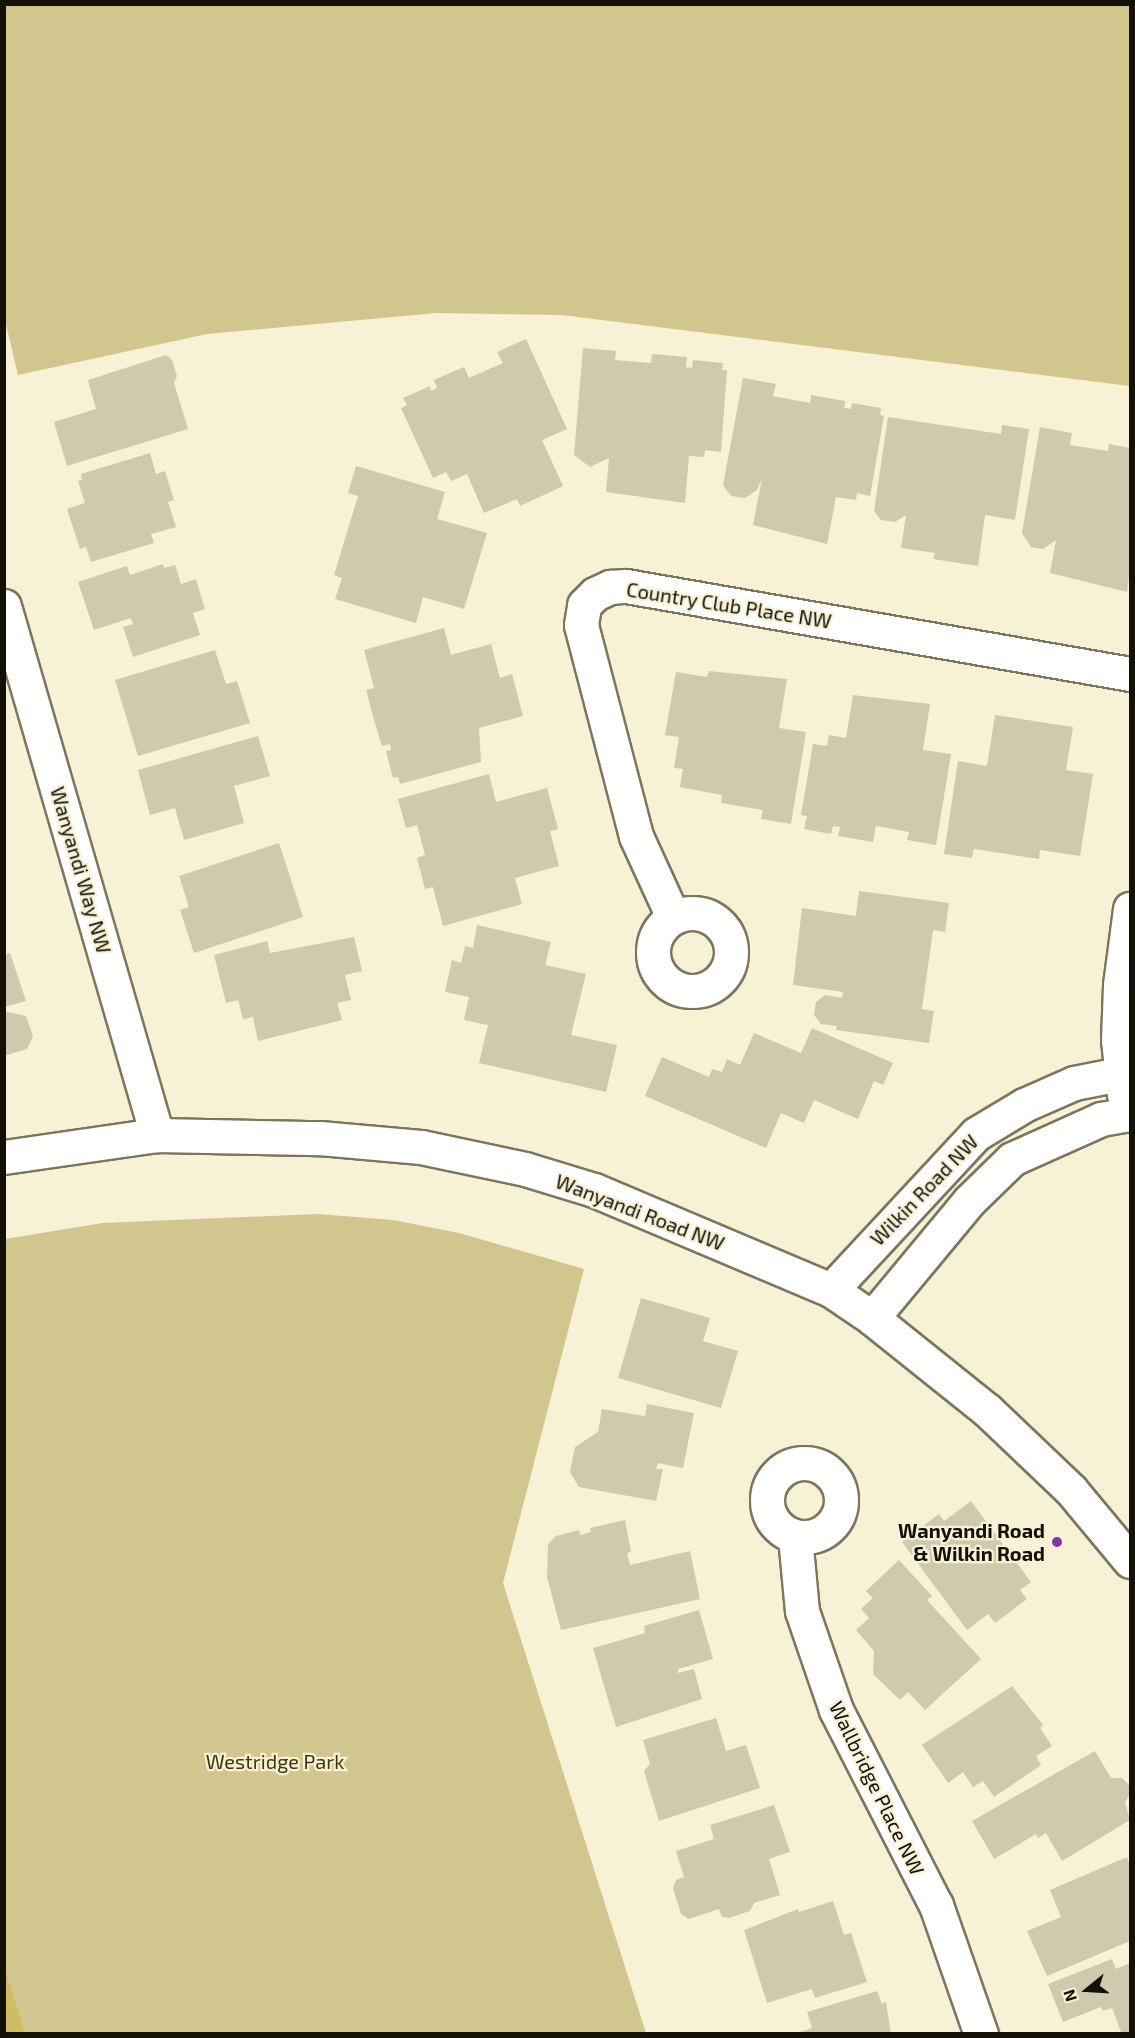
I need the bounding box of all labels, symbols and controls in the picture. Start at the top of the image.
street label: Country Club Place NW [625,577,833,633]
street label: Wanyandi Way NW [46,784,116,956]
street label: Wilkin Road NW [865,1130,983,1250]
street label: Wanyandi Road NW [552,1169,728,1255]
place label: Wanyandi Road & Wilkin Road [898,1518,1045,1565]
marker: Wanyandi Road & Wilkin Road [1050,1535,1064,1549]
street label: Wallbridge Place NW [825,1697,929,1879]
park label: Westridge Park [206,1749,344,1773]
north arrow [1057,1960,1117,2020]
text: N [1059,1987,1080,2004]

